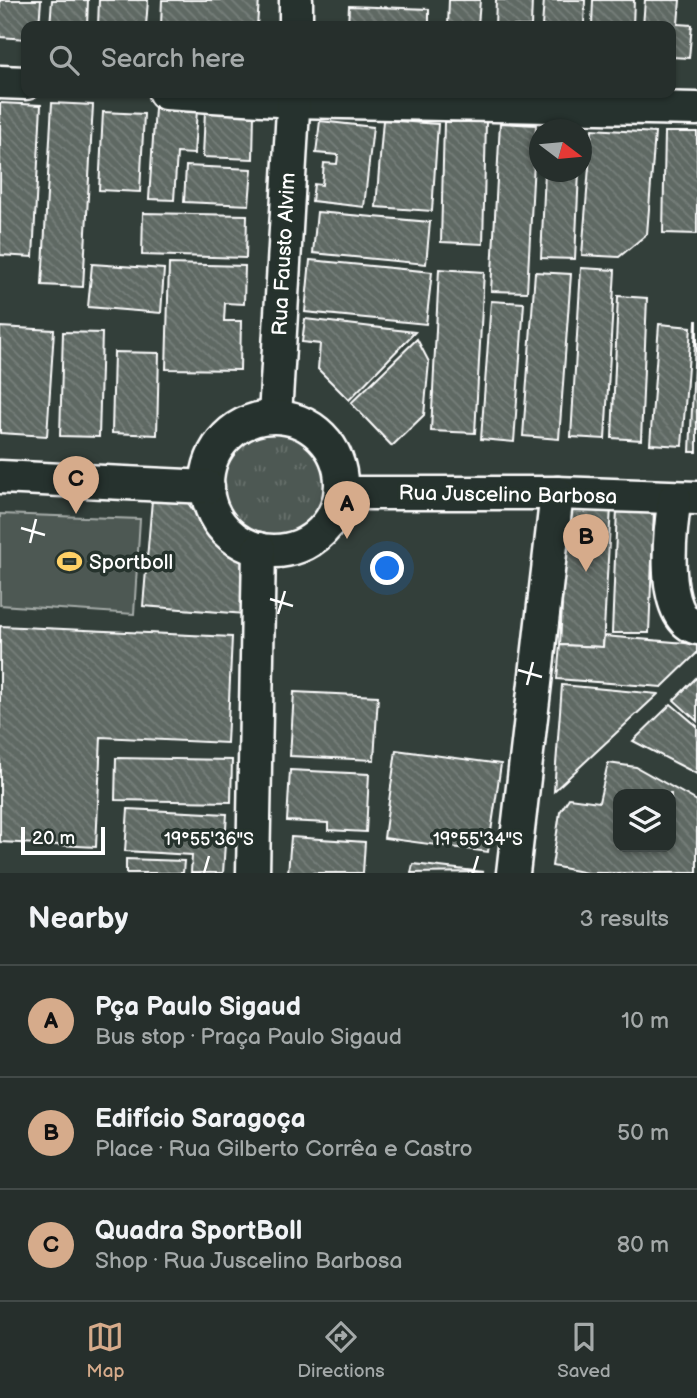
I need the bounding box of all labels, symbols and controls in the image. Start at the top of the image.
search box [21,21,676,98]
icon: search [45,41,83,79]
text: Search here [101,44,245,75]
north arrow [529,119,592,182]
street label: Rua Fausto Alvim [267,172,301,336]
pin: C [53,456,99,514]
pin: A [324,481,370,539]
street label: Rua Juscelino Barbosa [398,481,618,509]
pin: B [563,514,609,572]
sports icon: Sportboll [55,548,83,576]
place label: Sportboll [89,550,173,575]
your location [370,551,404,585]
map controls [613,789,676,852]
button: layers [613,789,676,852]
scale bar [21,824,105,856]
text: 20 m [32,827,75,850]
text: 19°55'36"S [164,829,254,850]
text: 19°55'34"S [433,829,523,850]
text: Nearby [28,901,128,937]
text: 3 results [580,905,669,933]
text: Pça Paulo Sigaud [95,992,301,1023]
text: A [44,1007,58,1035]
text: 10 m [621,1007,669,1035]
text: Bus stop · Praça Paulo Sigaud [95,1023,402,1051]
text: Edifício Saragoça [95,1104,306,1135]
text: B [43,1119,59,1147]
text: 50 m [617,1119,669,1147]
text: Place · Rua Gilberto Corrêa e Castro [95,1135,472,1163]
text: Quadra SportBoll [95,1216,302,1247]
text: C [43,1231,59,1259]
text: 80 m [617,1231,669,1259]
text: Shop · Rua Juscelino Barbosa [95,1247,403,1275]
tab: Map [86,1318,125,1383]
tab: Directions [297,1318,385,1383]
tab: Saved [557,1318,611,1383]

